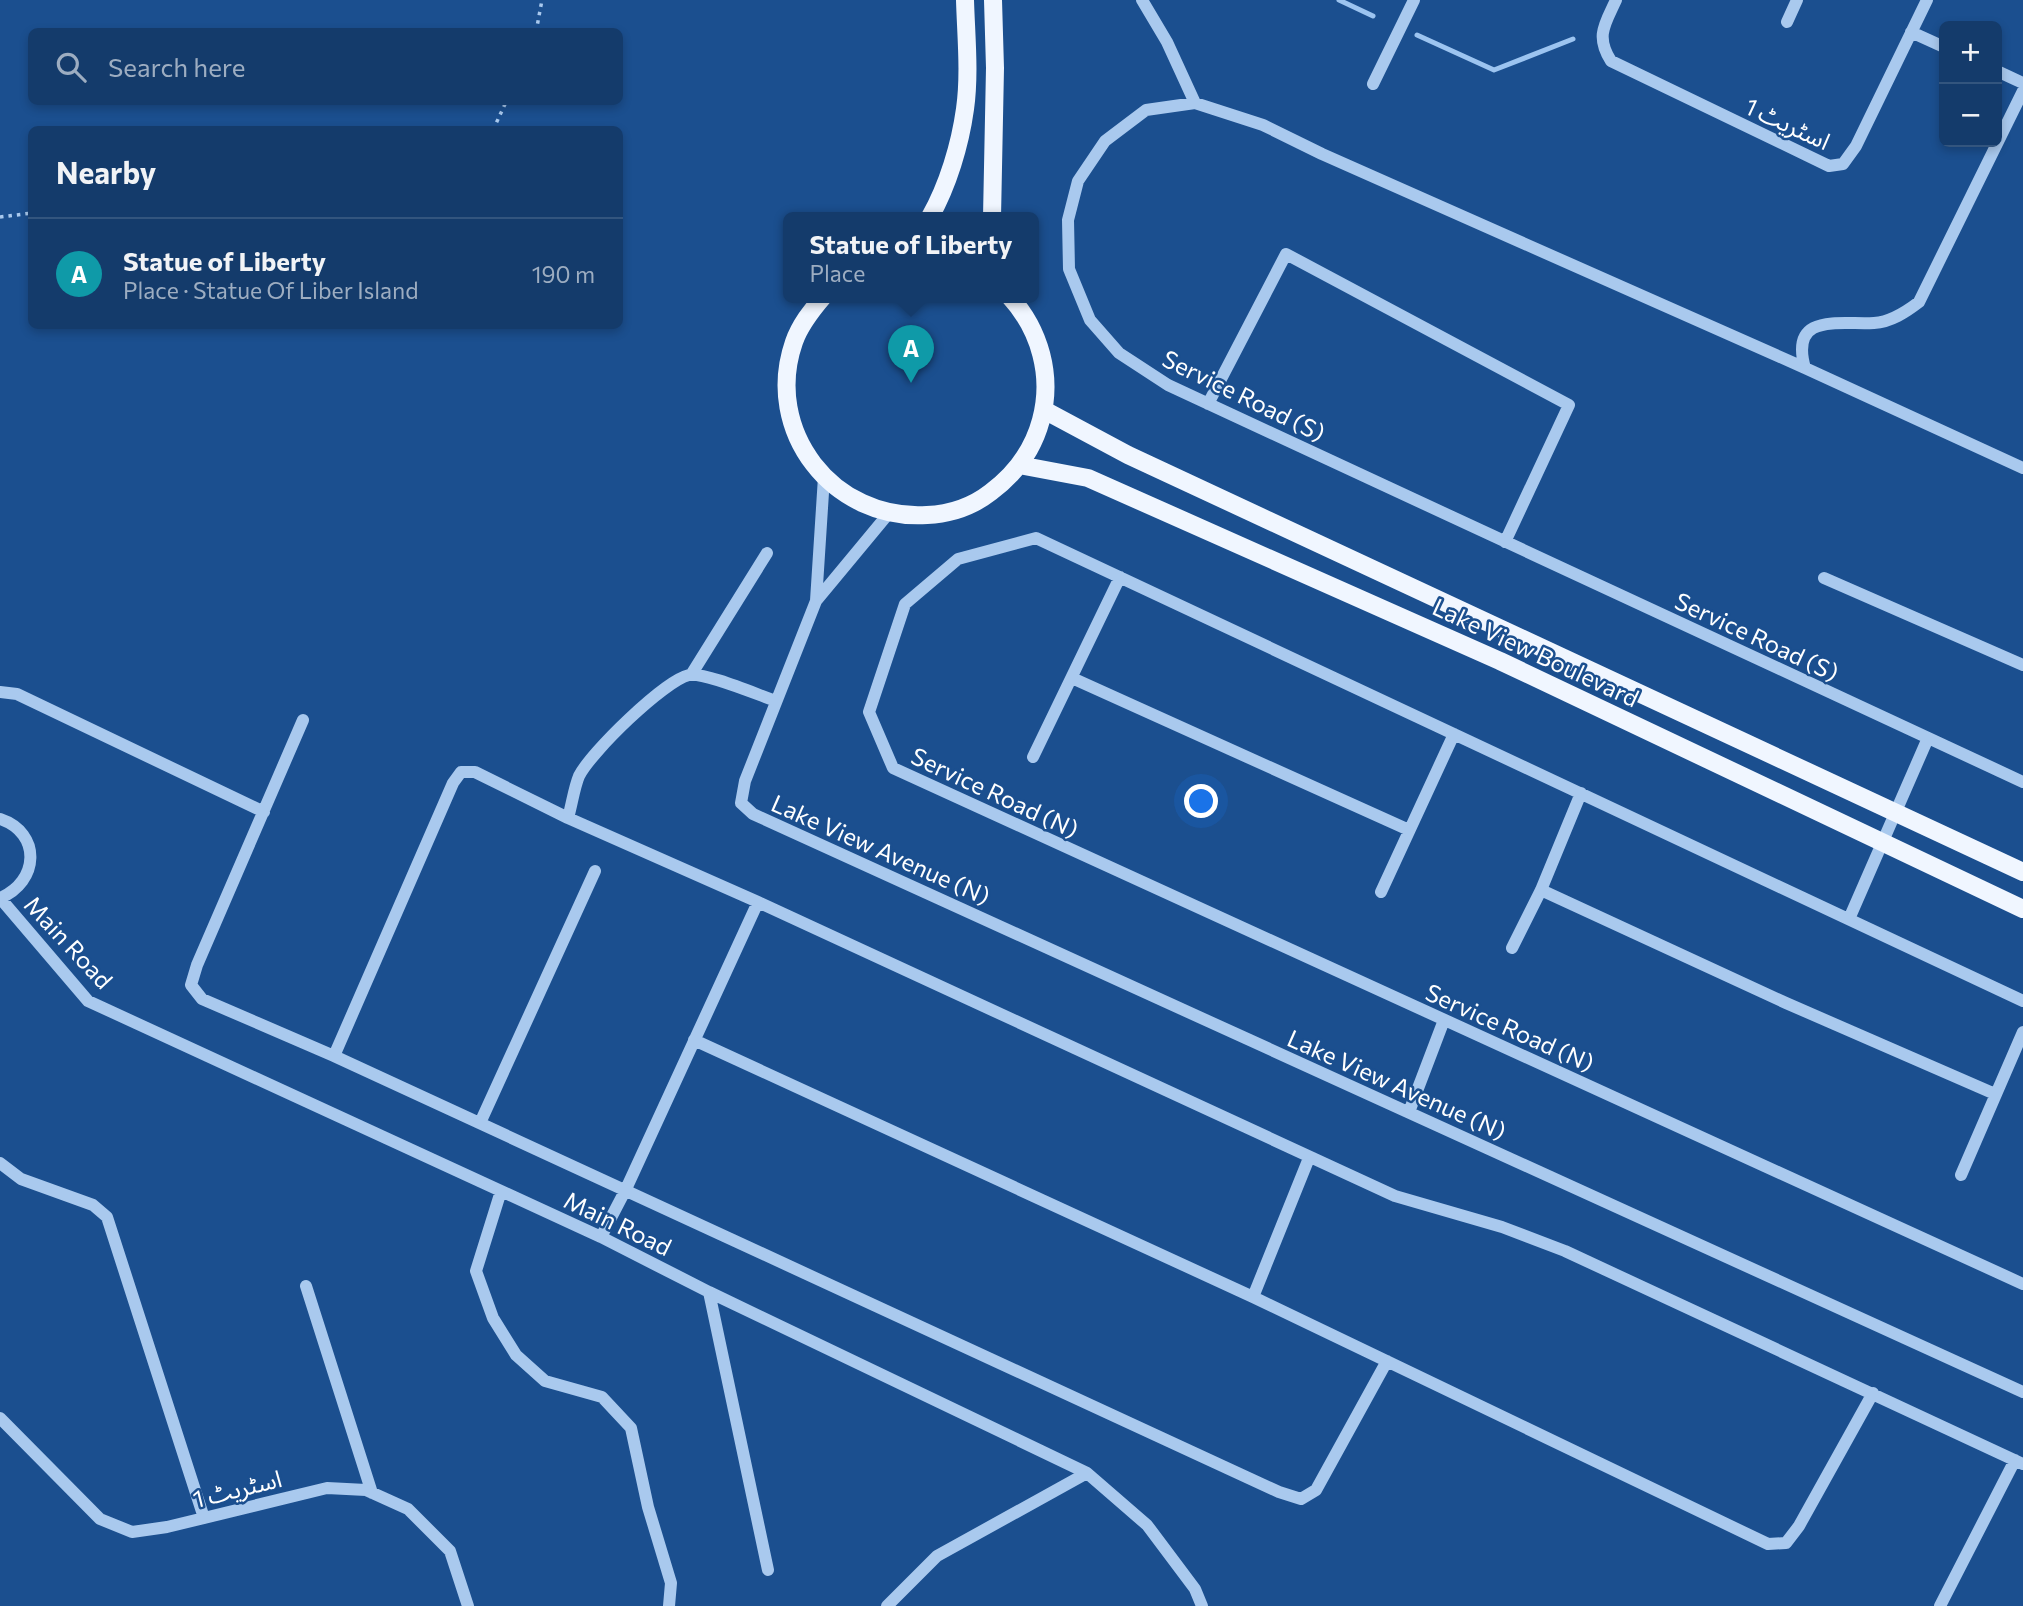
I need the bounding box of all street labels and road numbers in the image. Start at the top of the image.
street label: اسٹریٹ 1 [1740,91,1835,156]
street label: Service Road (S) [1158,343,1330,447]
street label: Service Road (S) [1671,585,1843,687]
street label: Lake View Boulevard [1428,591,1644,713]
street label: Service Road (N) [907,741,1083,843]
street label: Lake View Avenue (N) [767,788,995,910]
street label: Main Road [19,890,119,994]
street label: Service Road (N) [1421,977,1599,1077]
street label: Lake View Avenue (N) [1283,1023,1511,1145]
street label: Main Road [560,1185,676,1261]
street label: اسٹریٹ 1 [190,1463,285,1514]

